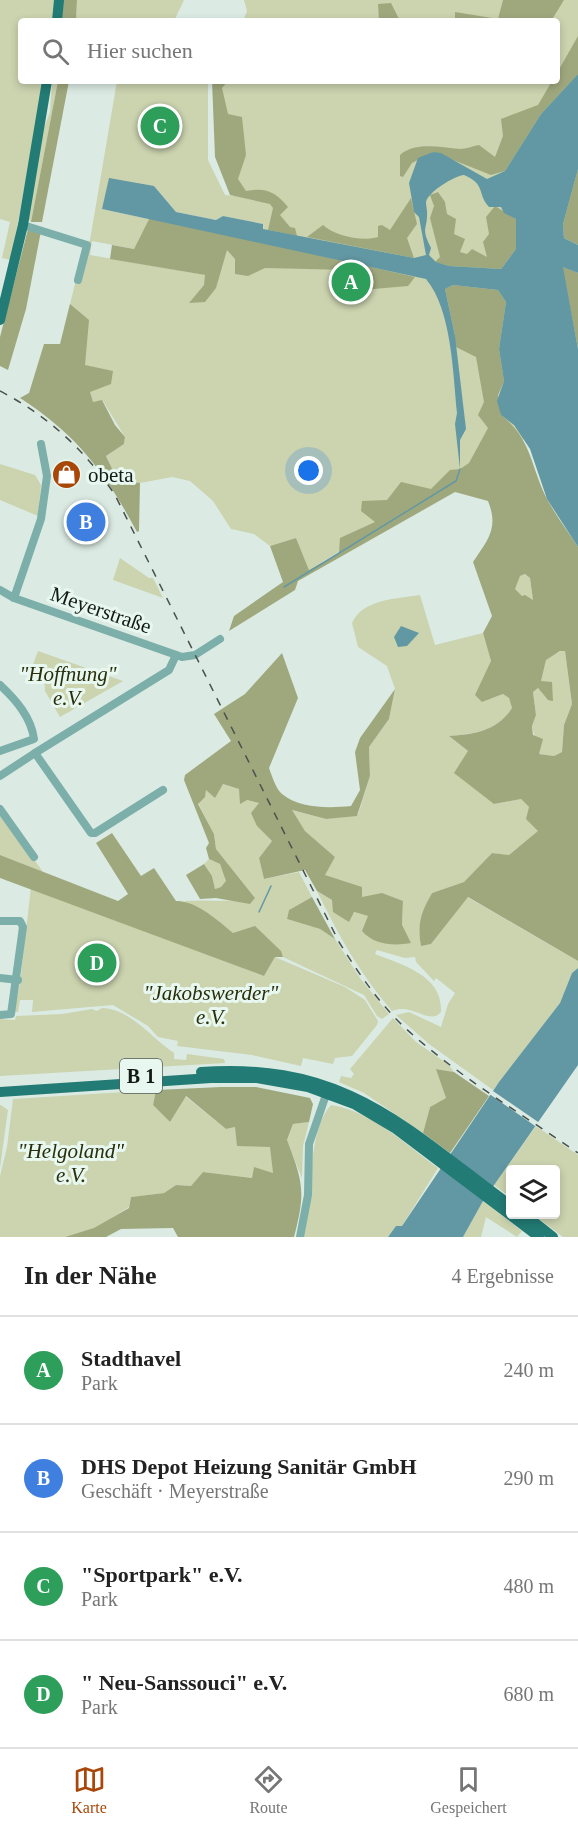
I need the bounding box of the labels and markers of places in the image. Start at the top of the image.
pin: C [140,104,180,148]
pin: A [332,260,370,304]
shop icon: obeta [51,459,83,491]
place label: obeta [88,463,134,487]
pin: B [66,500,106,544]
pin: D [78,940,116,986]

